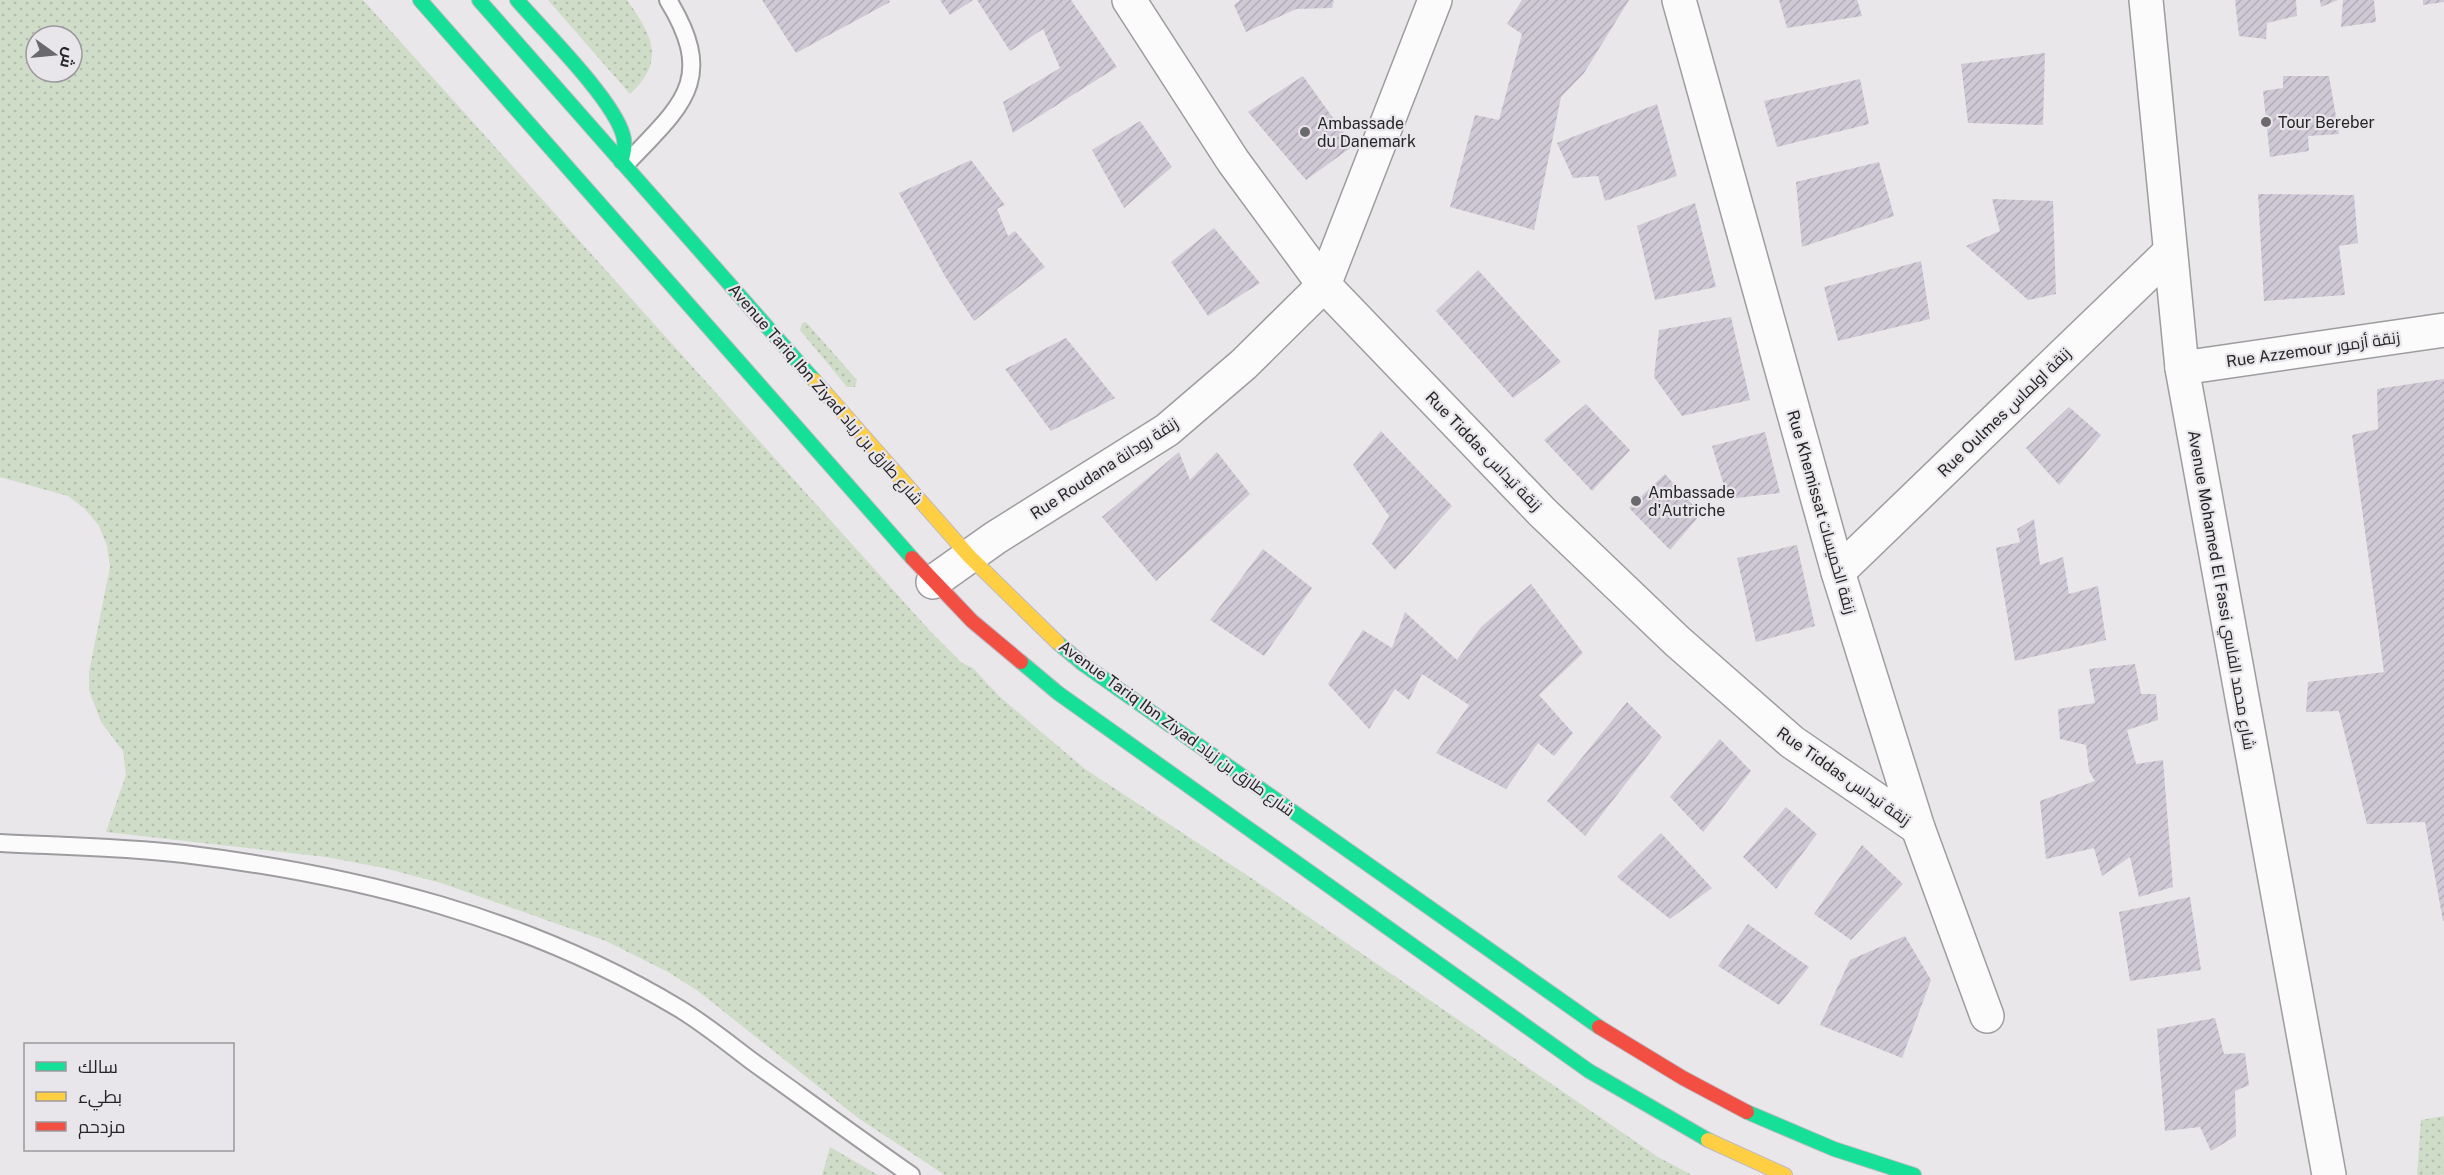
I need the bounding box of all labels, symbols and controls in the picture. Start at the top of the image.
north arrow [24,24,84,84]
text: ش [56,45,80,70]
place label: Tour Bereber [2278,113,2375,132]
place label: Ambassade du Danemark [1317,114,1416,151]
marker: Tour Bereber [2259,115,2273,129]
marker: Ambassade du Danemark [1298,125,1312,139]
street label: Avenue Tariq Ibn Ziyad شارع طارق بن زياد [723,280,927,510]
street label: Rue Azzemour زنقة أزمور [2225,328,2401,371]
street label: Rue Oulmes زنقة اولماس [1934,344,2076,482]
street label: Rue Tiddas زنقة تيداس [1421,388,1546,516]
street label: Rue Khemissat زنقة الخميسات [1783,408,1860,616]
street label: Rue Roudana زنقة رودانة [1027,414,1182,523]
street label: Avenue Mohamed El Fassi شارع محمد الفاسي [2181,429,2259,752]
place label: Ambassade d'Autriche [1648,483,1735,520]
marker: Ambassade d'Autriche [1629,494,1643,508]
street label: Avenue Tariq Ibn Ziyad شارع طارق بن زياد [1054,637,1298,822]
street label: Rue Tiddas زنقة تيداس [1773,723,1914,831]
legend [24,1043,234,1151]
text: سالك [78,1056,118,1077]
text: بطيء [78,1086,122,1111]
text: مزدحم [78,1116,126,1139]

